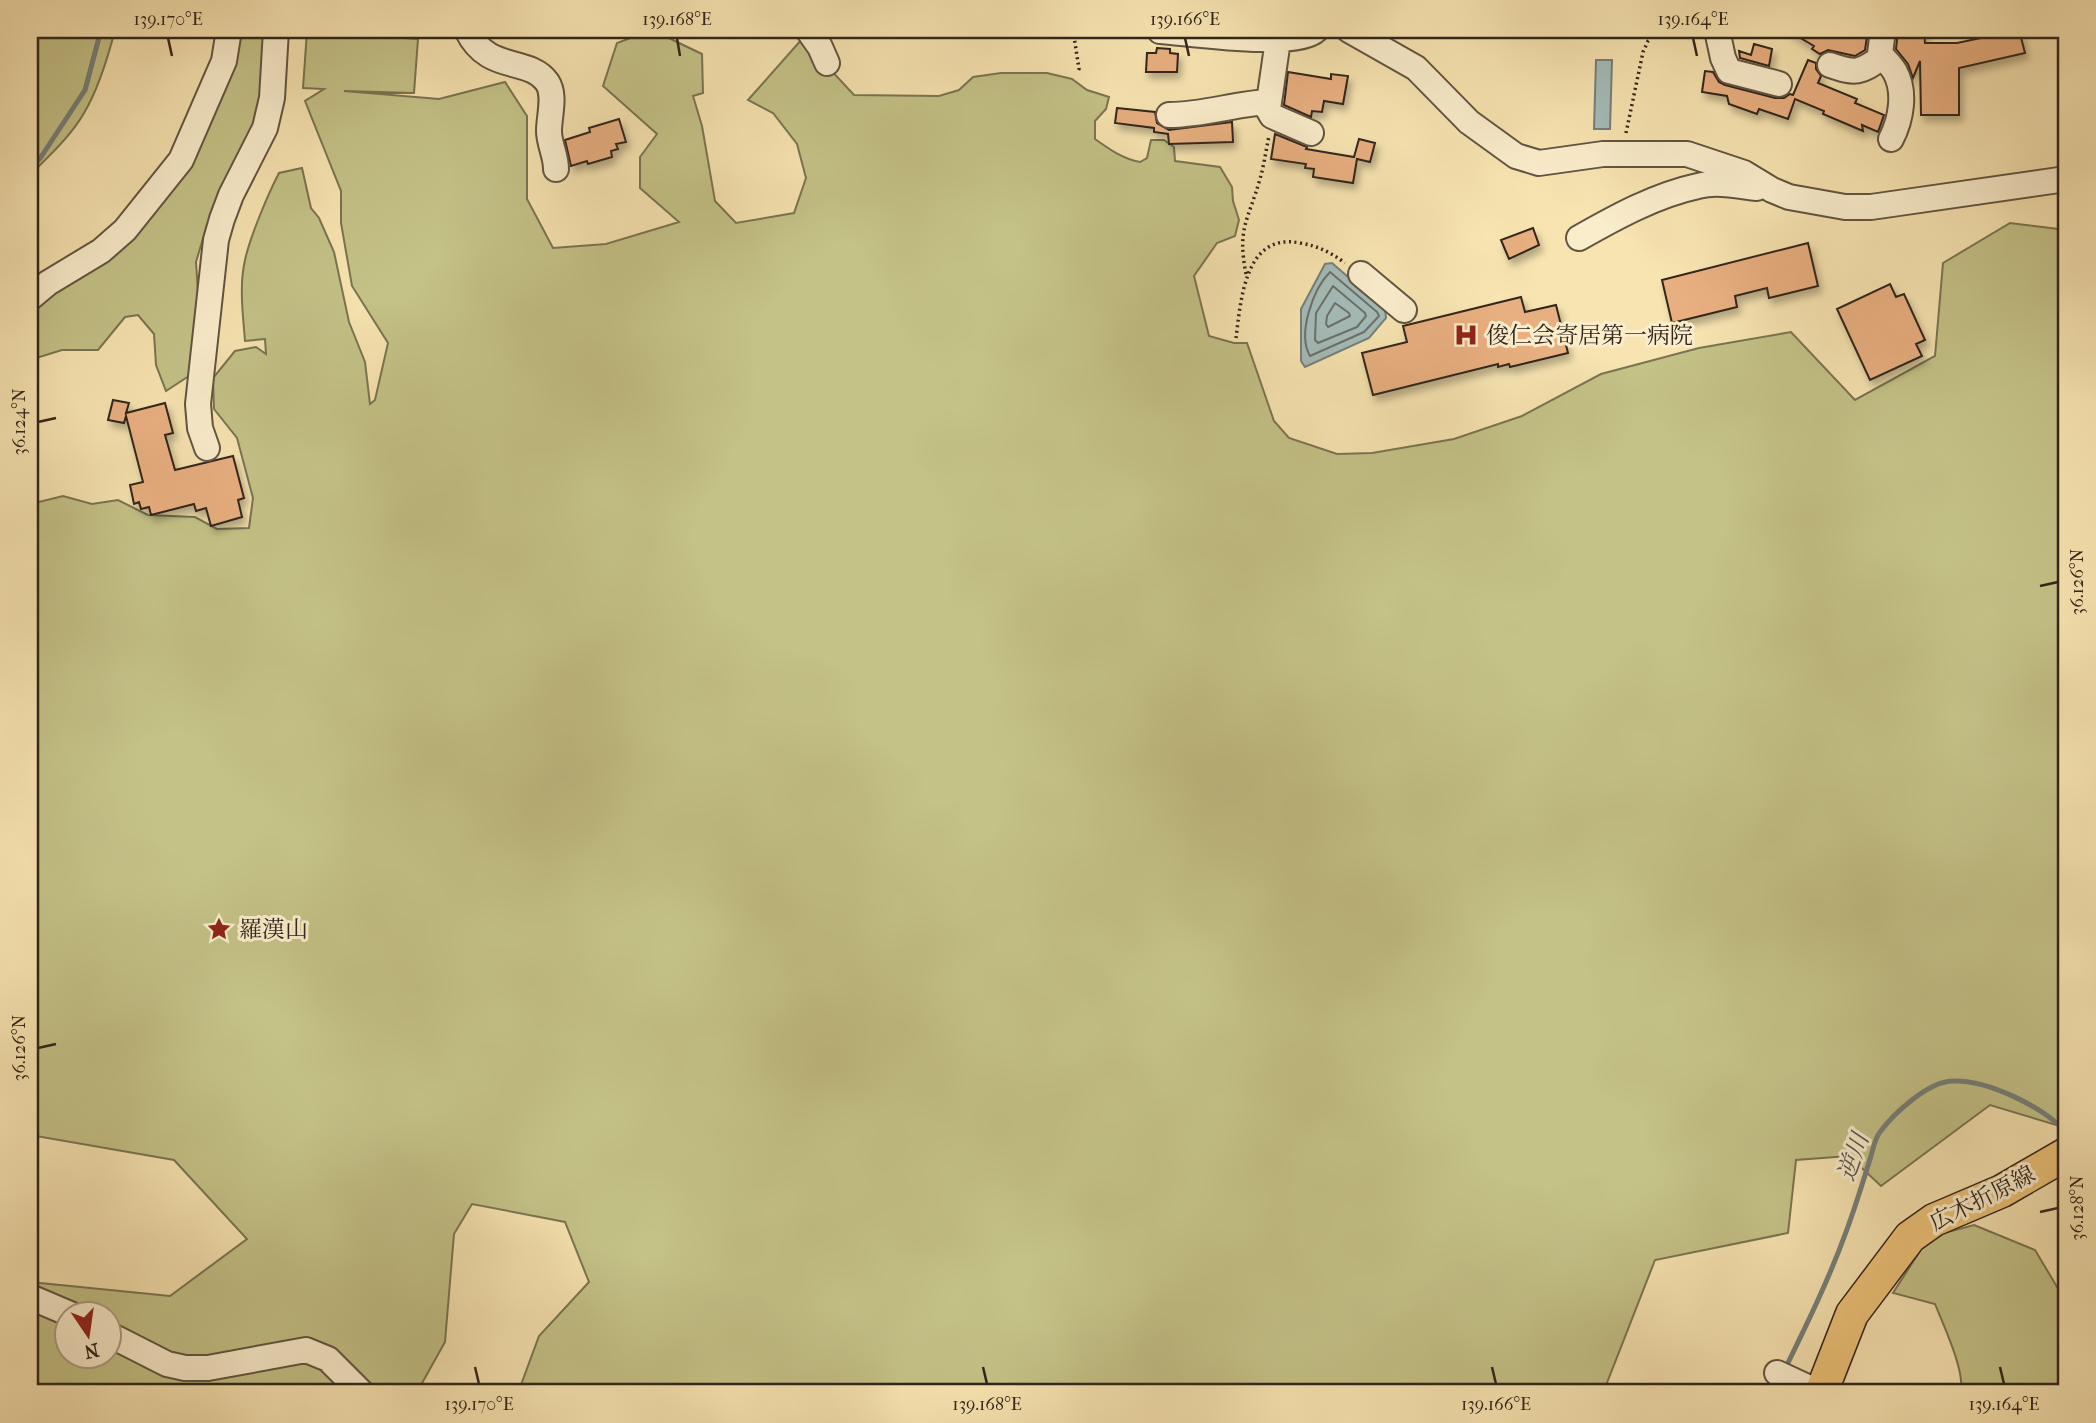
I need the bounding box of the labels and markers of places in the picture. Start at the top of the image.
hospital icon: 俊仁会寄居第一病院 [1452,321,1480,349]
place label: 俊仁会寄居第一病院 [1486,322,1693,349]
place icon: 羅漢山 [205,915,233,943]
place label: 羅漢山 [239,916,308,943]

